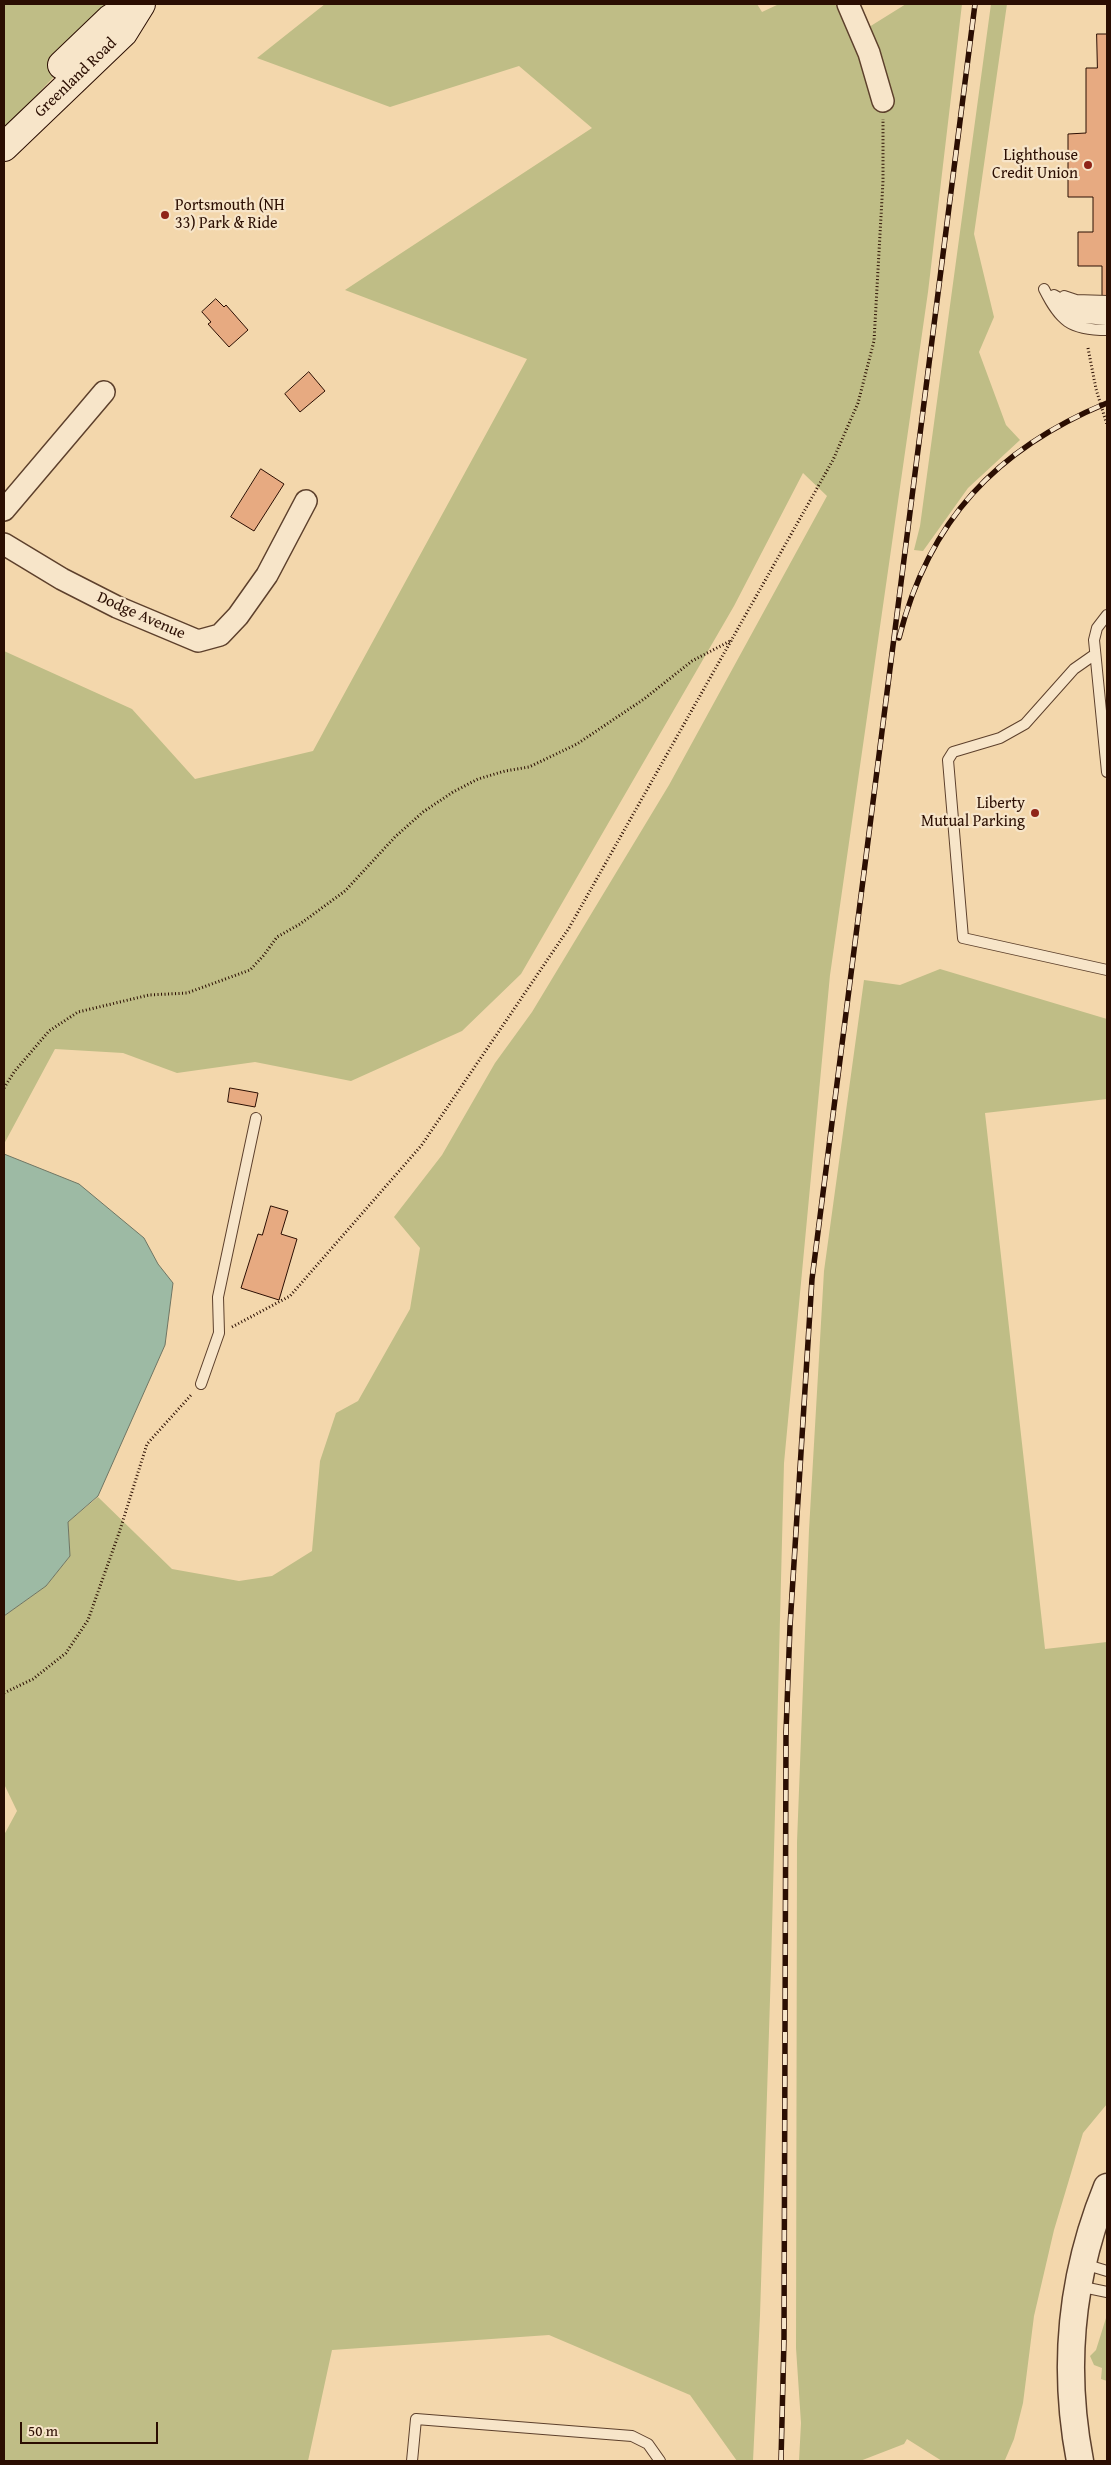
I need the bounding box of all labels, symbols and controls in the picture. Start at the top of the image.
street label: Greenland Road [31,34,121,122]
place label: Lighthouse Credit Union [992,146,1078,184]
marker: Lighthouse Credit Union [1082,159,1094,171]
place label: Portsmouth (NH 33) Park & Ride [175,196,285,234]
marker: Portsmouth (NH 33) Park & Ride [159,209,171,221]
street label: Dodge Avenue [94,588,188,644]
place label: Liberty Mutual Parking [921,794,1025,832]
marker: Liberty Mutual Parking [1029,807,1041,819]
scale bar [22,2412,160,2444]
text: 50 m [28,2420,58,2441]

